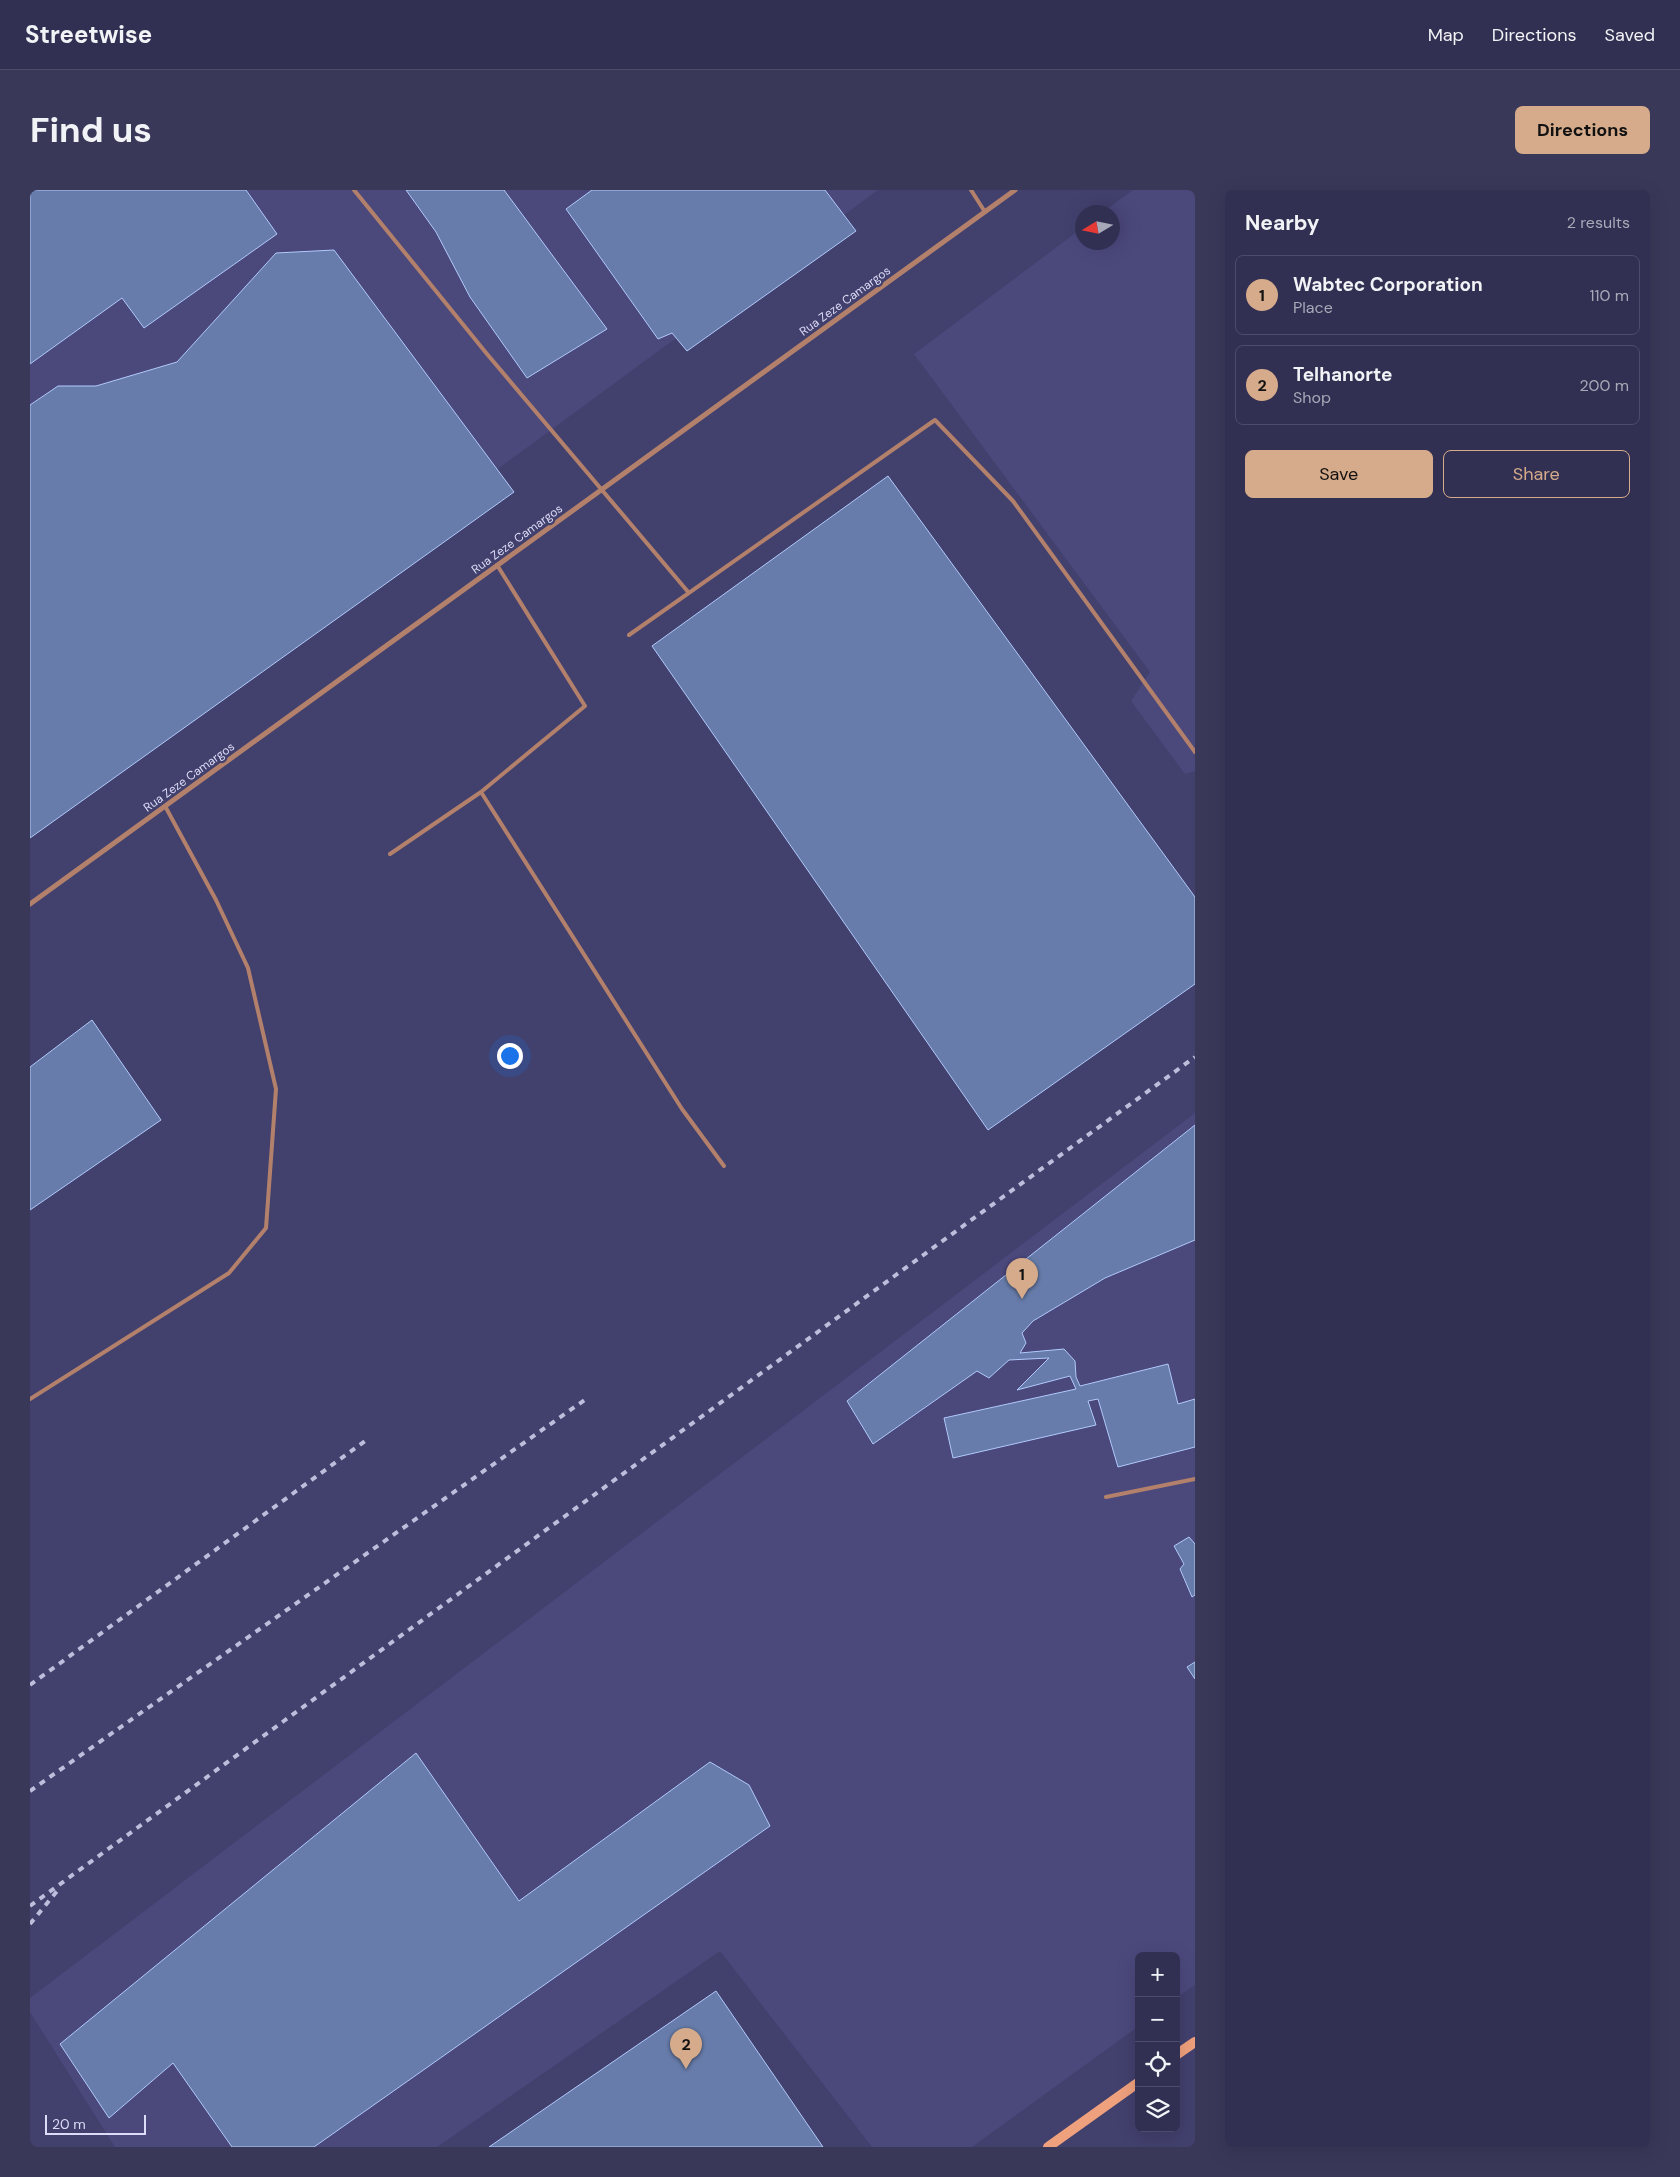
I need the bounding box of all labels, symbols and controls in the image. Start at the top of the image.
text: Streetwise [25,19,152,50]
text: Map [1428,23,1464,47]
text: Directions [1492,23,1577,47]
text: Saved [1605,23,1655,47]
button: Directions [1515,106,1650,154]
text: Find us [30,107,152,153]
north arrow [1075,205,1120,250]
text: Nearby [1245,209,1319,237]
text: 2 results [1567,212,1630,233]
street label: Rua Zeze Camargos [796,263,894,339]
text: Wabtec Corporation [1293,272,1483,297]
text: 1 [1259,285,1265,306]
text: 110 m [1590,285,1629,306]
text: Place [1293,297,1333,318]
text: Telhanorte [1293,362,1393,387]
text: 2 [1257,375,1267,396]
text: 200 m [1580,375,1629,396]
text: Shop [1293,387,1331,408]
button: Save [1245,450,1433,498]
button: Share [1443,450,1630,498]
street label: Rua Zeze Camargos [468,501,566,577]
street label: Rua Zeze Camargos [140,739,238,815]
your location [497,1043,523,1069]
pin: 1 [1006,1258,1038,1299]
map controls [1135,1952,1180,2132]
button: + [1135,1952,1180,1997]
button: − [1135,1997,1180,2042]
pin: 2 [670,2028,702,2069]
button: locate [1135,2042,1180,2087]
button: layers [1135,2087,1180,2132]
scale bar [45,2112,146,2135]
text: 20 m [52,2115,86,2133]

